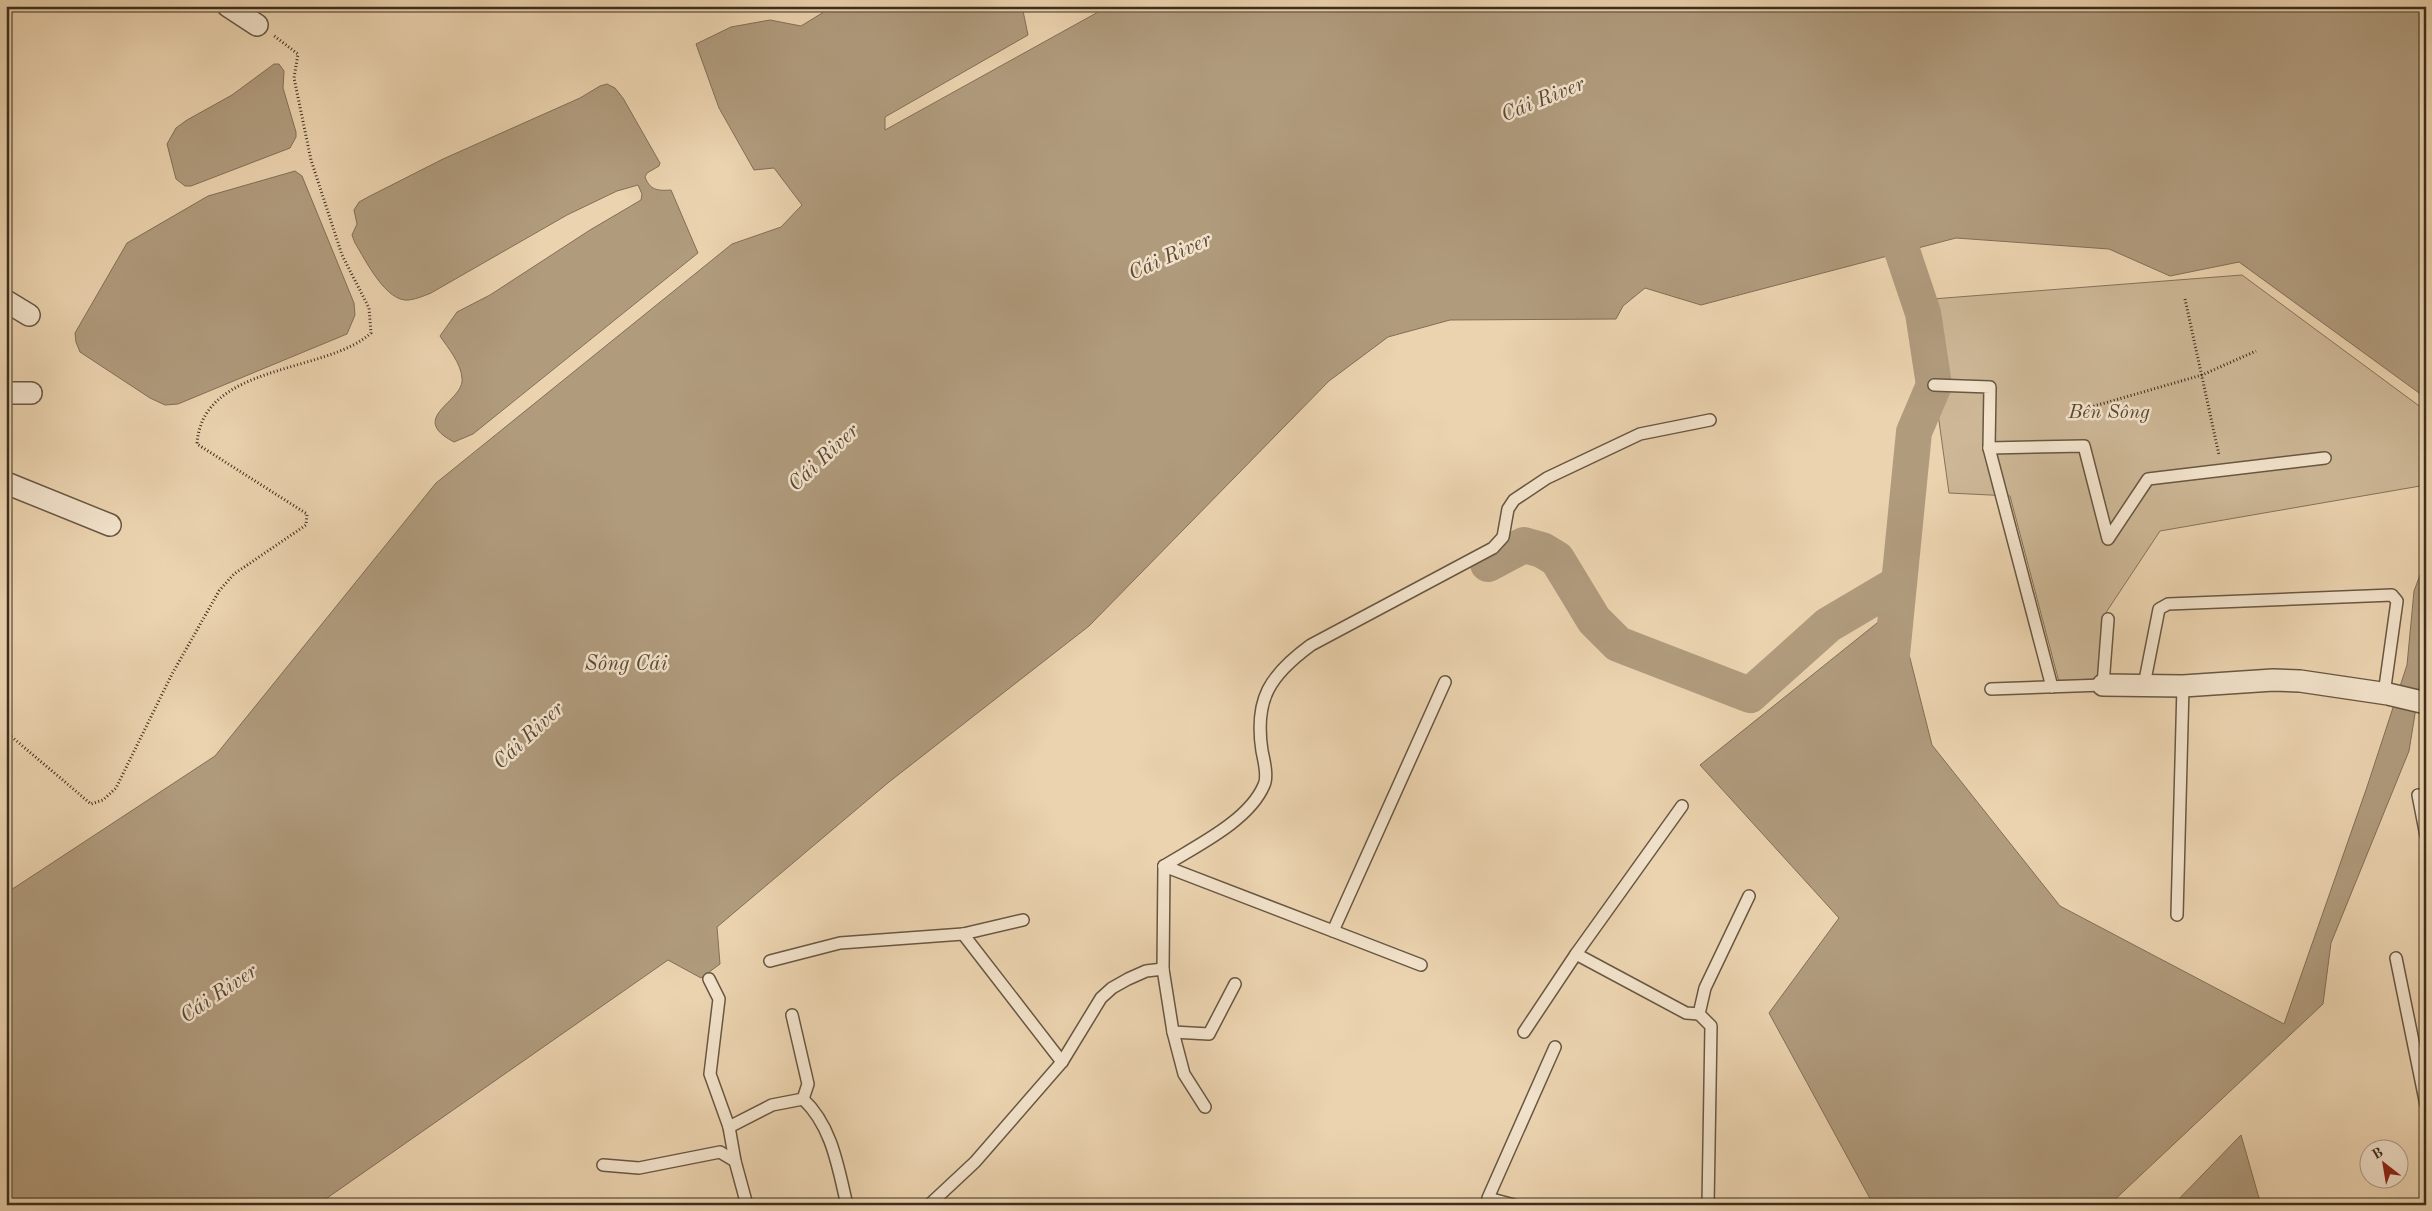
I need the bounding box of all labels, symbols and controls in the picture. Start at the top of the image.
water label: Cái River [1498,73,1589,126]
water label: Cái River [1126,229,1215,284]
park label: Bên Sông [2067,403,2150,423]
water label: Cái River [785,420,864,496]
water label: Sông Cái [584,654,668,675]
water label: Cái River [490,698,569,774]
water label: Cái River [177,960,262,1027]
north arrow [2360,1138,2410,1188]
text: B [2370,1145,2386,1162]

